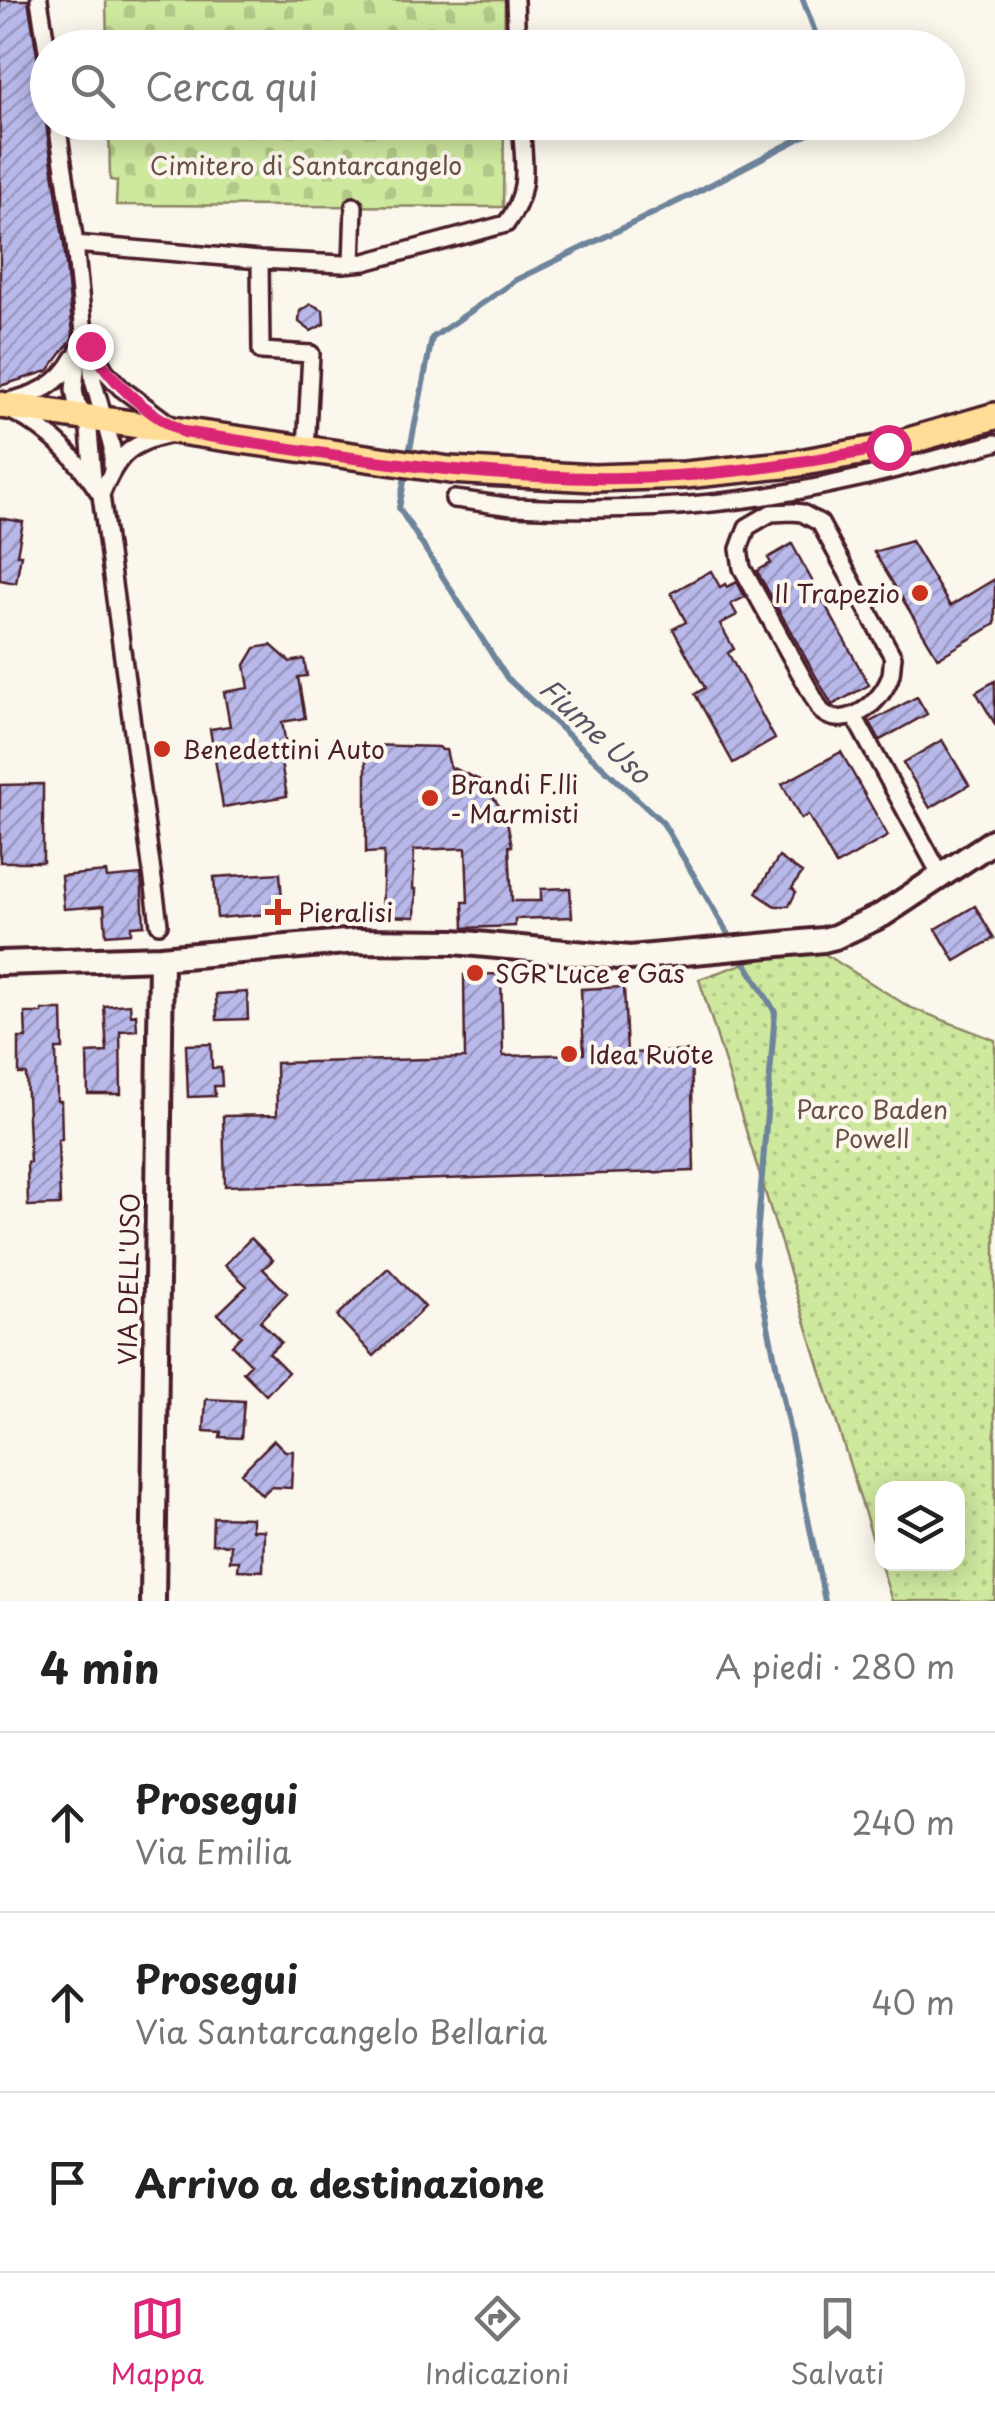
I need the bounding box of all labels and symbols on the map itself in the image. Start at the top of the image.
park label: Cimitero di Santarcangelo [150,146,462,184]
route end [68,324,114,370]
route start [866,425,912,471]
place label: Il Trapezio [774,574,900,612]
marker: Il Trapezio [909,582,931,604]
water label: Fiume Uso [531,667,663,794]
place label: Benedettini Auto [182,730,385,768]
marker: Benedettini Auto [151,738,173,760]
place label: Brandi F.lli - Marmisti [450,765,579,832]
marker: Brandi F.lli - Marmisti [419,787,441,809]
place label: Pieralisi [298,893,393,931]
marker: Pieralisi [267,901,289,923]
place label: SGR Luce e Gas [495,954,685,992]
marker: SGR Luce e Gas [464,962,486,984]
place label: Idea Ruote [589,1035,714,1073]
marker: Idea Ruote [558,1043,580,1065]
park label: Parco Baden Powell [796,1090,948,1157]
street label: VIA DELL'USO [108,1193,148,1365]

